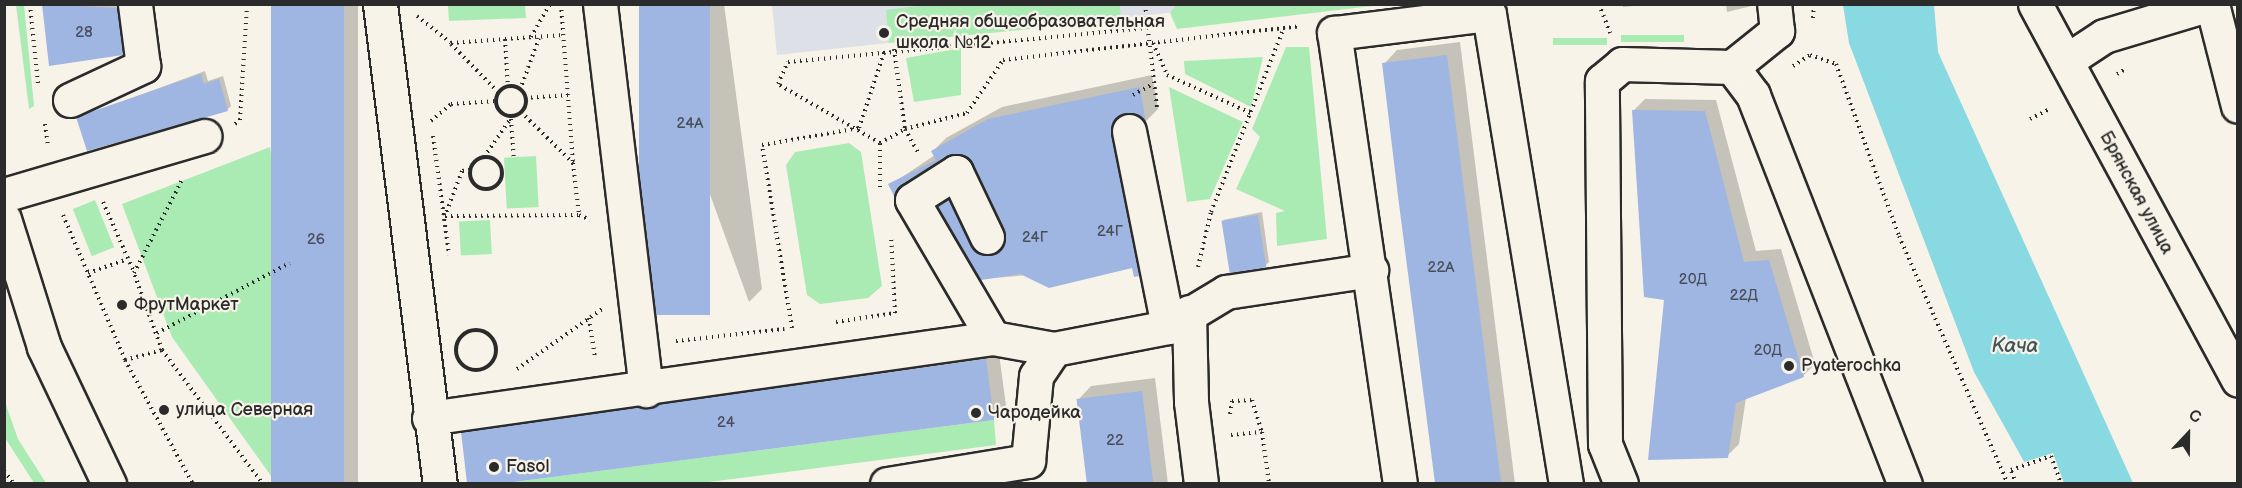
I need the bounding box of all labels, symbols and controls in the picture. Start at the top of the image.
place label: Средняя общеобразовательная школа №12 [896,12,1165,54]
house number: 28 [75,24,93,42]
marker: Средняя общеобразовательная школа №12 [877,26,891,40]
house number: 24А [677,115,703,133]
street label: Брянская улица [2094,128,2178,258]
house number: 24Г [1097,223,1123,241]
house number: 24Г [1022,229,1048,247]
house number: 26 [307,231,325,249]
house number: 22А [1428,259,1454,277]
house number: 20Д [1679,271,1707,289]
house number: 22Д [1730,287,1758,305]
place label: ФрутМаркет [134,294,239,316]
marker: ФрутМаркет [115,298,129,312]
water label: Кача [1992,334,2038,358]
house number: 20Д [1754,342,1782,360]
place label: Pyaterochka [1801,355,1901,377]
marker: Pyaterochka [1782,359,1796,373]
place label: улица Северная [176,399,313,421]
place label: Чародейка [988,402,1081,424]
marker: улица Северная [157,403,171,417]
north arrow [2158,404,2218,464]
marker: Чародейка [969,406,983,420]
text: С [2186,406,2204,428]
house number: 24 [717,414,735,432]
house number: 22 [1106,432,1124,450]
place label: Fasol [506,456,550,478]
marker: Fasol [487,460,501,474]

